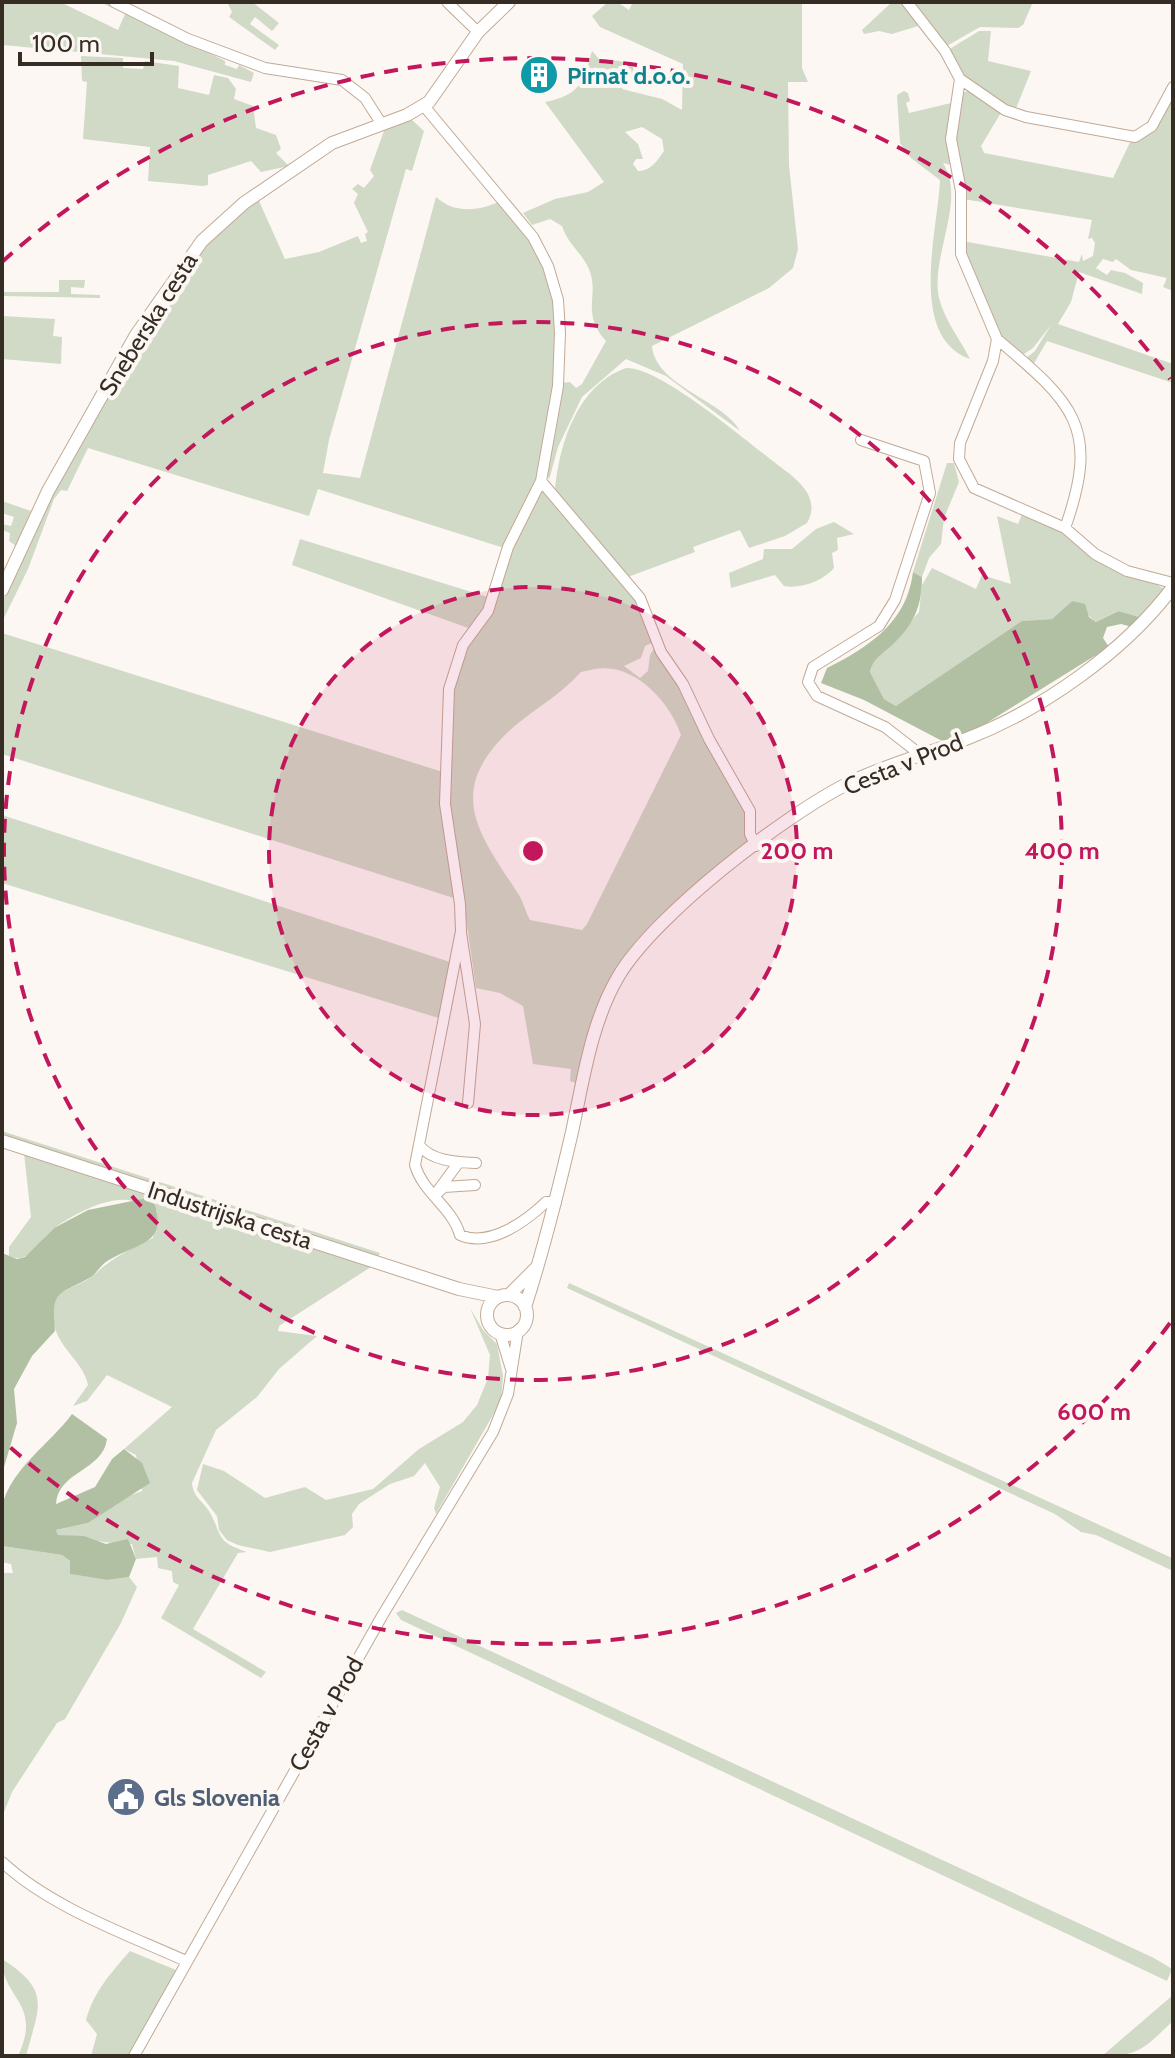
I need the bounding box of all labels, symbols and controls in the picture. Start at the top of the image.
scale bar [20,16,152,66]
text: 100 m [32,29,100,58]
building icon: Pirnat d.o.o. [518,54,560,96]
place label: Pirnat d.o.o. [567,61,691,90]
street label: Sneberska cesta [93,247,204,401]
street label: Cesta v Prod [839,727,967,801]
text: 200 m [761,836,833,865]
text: 400 m [1024,836,1100,865]
centre of rings [519,837,547,865]
street label: Industrijska cesta [144,1175,316,1255]
text: 600 m [1057,1397,1131,1426]
street label: Cesta v Prod [283,1652,369,1776]
public building icon: Gls Slovenia [105,1776,147,1818]
place label: Gls Slovenia [154,1783,280,1812]

